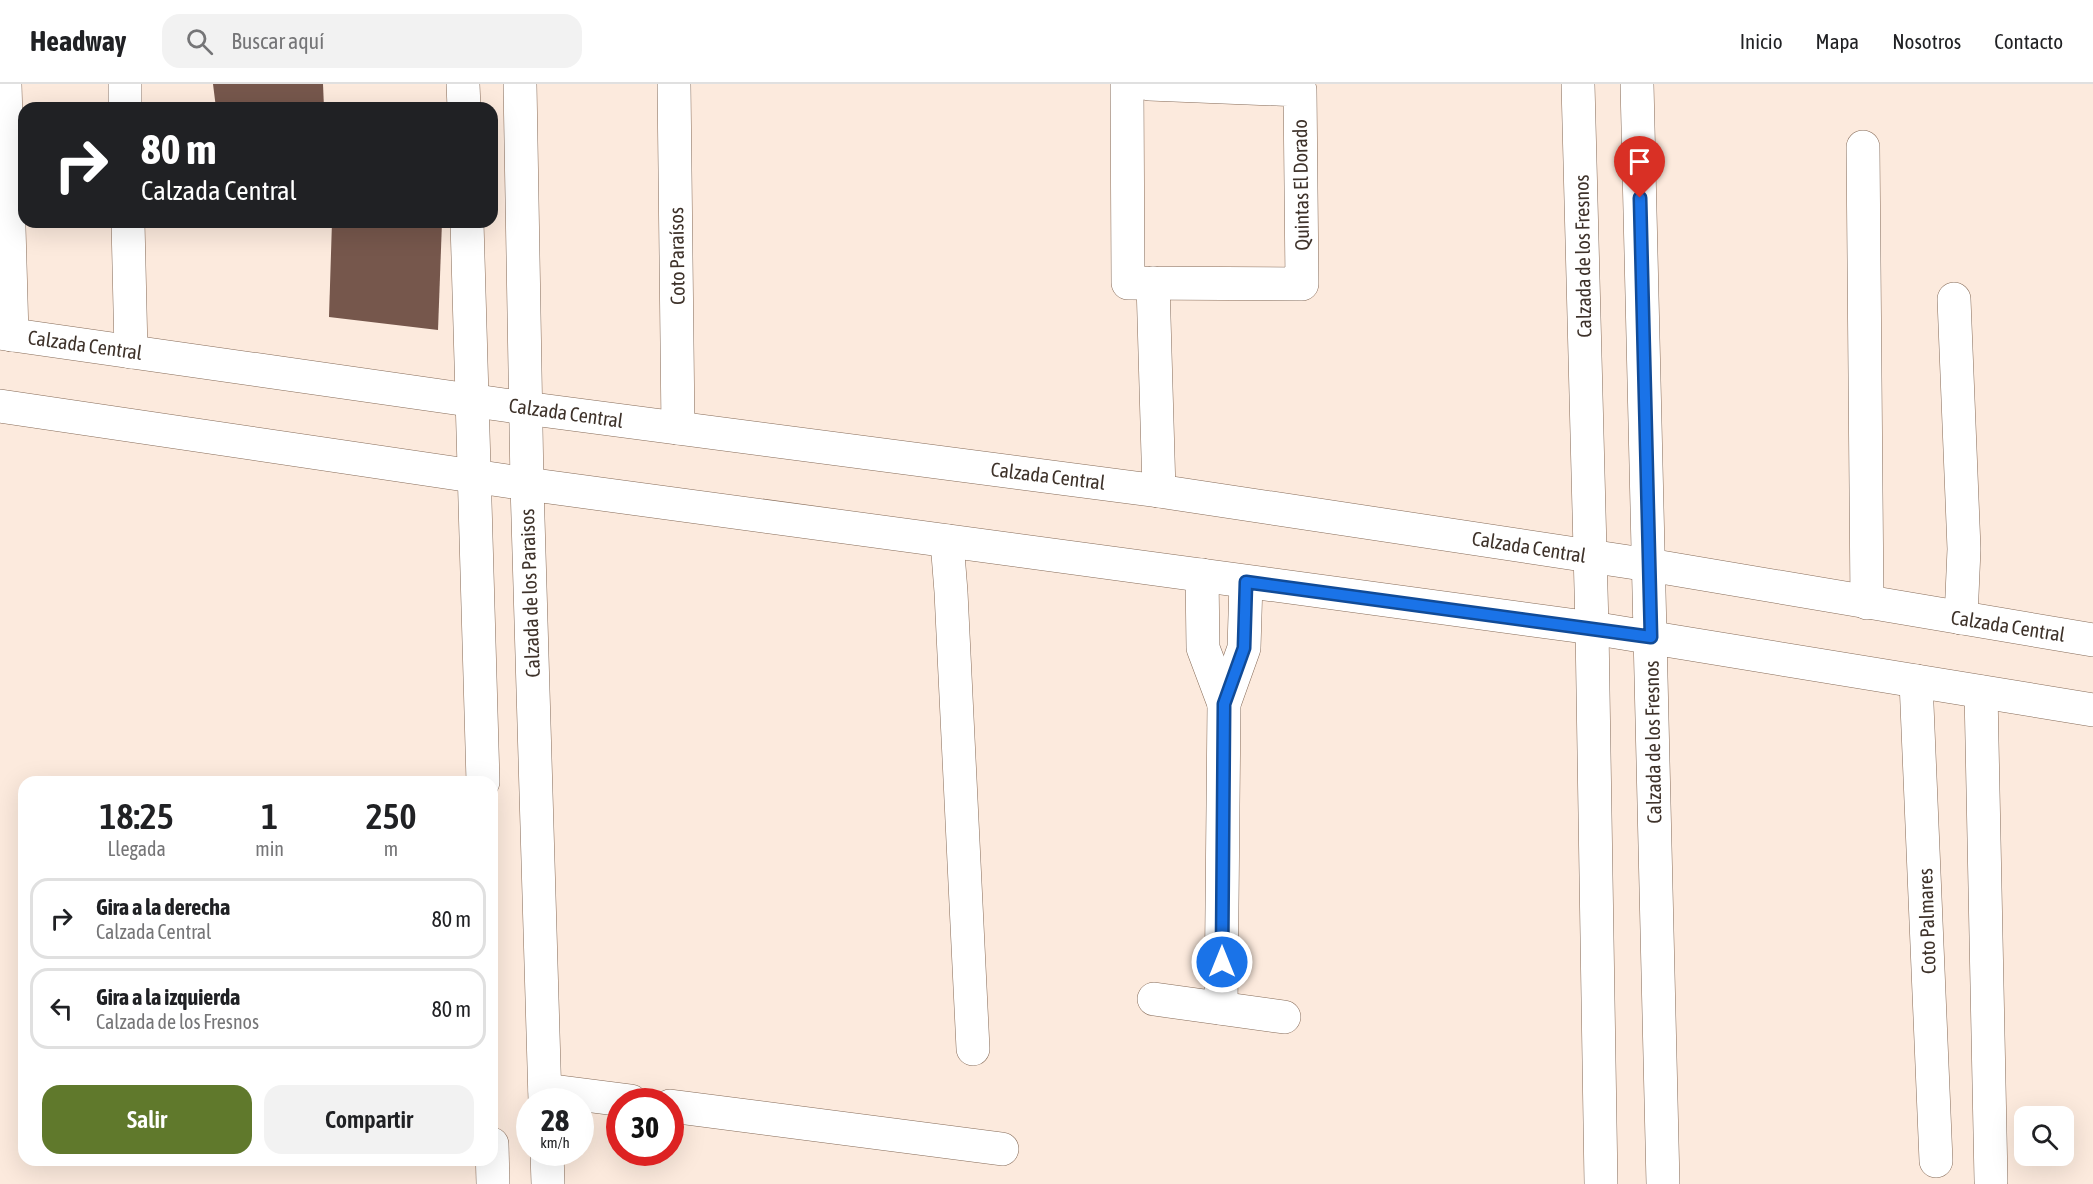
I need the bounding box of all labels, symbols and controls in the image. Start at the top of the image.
search box [162,14,582,68]
text: Headway [30,25,126,57]
icon: search [183,25,216,58]
text: Buscar aquí [231,28,324,54]
text: Inicio [1740,29,1783,53]
text: Mapa [1816,29,1859,53]
text: Nosotros [1892,29,1961,53]
text: Contacto [1994,29,2063,53]
street label: Quintas El Dorado [1288,119,1313,251]
text: 80 m [141,125,216,173]
icon: right [42,126,120,204]
pin [1614,136,1665,198]
icon: arrive [1623,145,1656,178]
street label: Calzada de los Fresnos [1570,174,1595,338]
text: Calzada Central [141,175,297,206]
street label: Coto Paraísos [664,207,689,305]
street label: Calzada Central [26,325,144,364]
street label: Calzada Central [507,393,625,432]
street label: Calzada Central [989,457,1107,494]
street label: Calzada de los Paraisos [515,508,544,678]
street label: Calzada Central [1470,526,1588,567]
street label: Calzada Central [1949,605,2067,646]
street label: Calzada de los Fresnos [1640,660,1665,824]
text: 18:25 [100,795,174,837]
text: 1 [261,795,278,837]
text: 250 [366,795,416,837]
text: Llegada [108,837,166,860]
text: min [255,837,284,860]
text: m [384,837,398,860]
street label: Coto Palmares [1913,868,1940,974]
text: Gira a la derecha [96,894,230,920]
icon: right [45,902,78,935]
text: 80 m [431,906,471,932]
text: Calzada Central [96,920,211,943]
position arrow [1190,930,1254,994]
text: Gira a la izquierda [96,984,240,1010]
icon: left [45,992,78,1025]
text: 80 m [431,996,471,1022]
text: Calzada de los Fresnos [96,1010,259,1033]
button: Salir [42,1085,252,1154]
button: Compartir [264,1085,474,1154]
speed limit sign: 30 [606,1088,684,1166]
text: 28 [541,1103,569,1137]
map controls [2014,1106,2074,1166]
button: search [2014,1106,2074,1166]
text: km/h [540,1134,570,1151]

